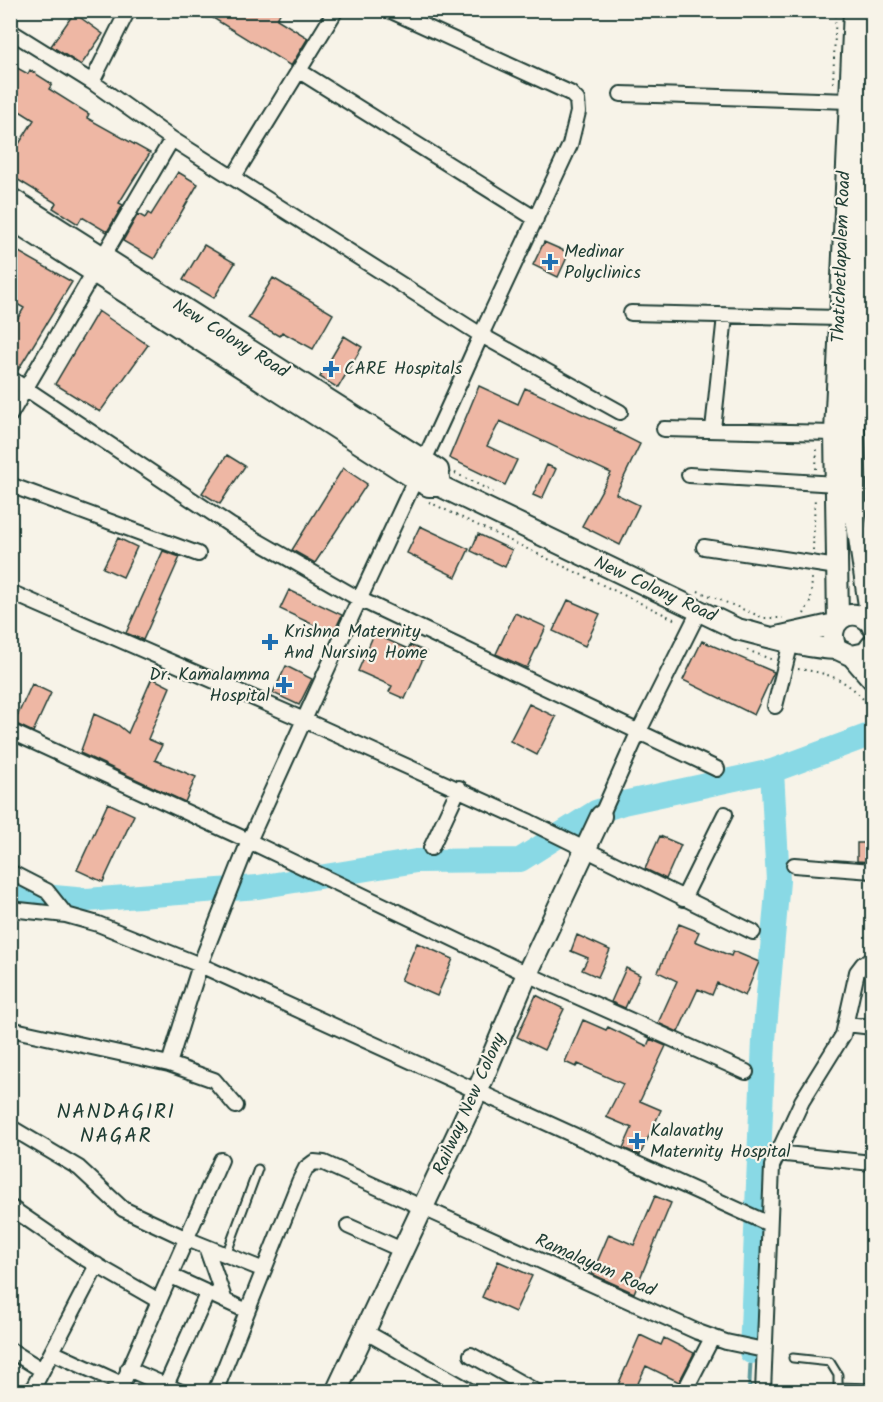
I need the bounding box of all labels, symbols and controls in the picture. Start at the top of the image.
street label: Thatichetlapalem Road [825,170,860,343]
place label: Medinar Polyclinics [564,238,641,288]
marker: Medinar Polyclinics [541,253,559,271]
street label: New Colony Road [166,292,295,387]
place label: CARE Hospitals [344,355,463,384]
marker: CARE Hospitals [322,360,340,378]
street label: New Colony Road [589,549,722,632]
place label: Krishna Maternity And Nursing Home [284,618,428,668]
marker: Krishna Maternity And Nursing Home [261,633,279,651]
place label: Dr. Kamalamma Hospital [149,661,271,711]
marker: Dr. Kamalamma Hospital [275,676,293,694]
street label: Railway New Colony [426,1028,515,1180]
district label: NANDAGIRI NAGAR [56,1096,176,1153]
place label: Kalavathy Maternity Hospital [650,1117,791,1167]
marker: Kalavathy Maternity Hospital [628,1132,646,1150]
street label: Ramalayam Road [530,1226,661,1306]

